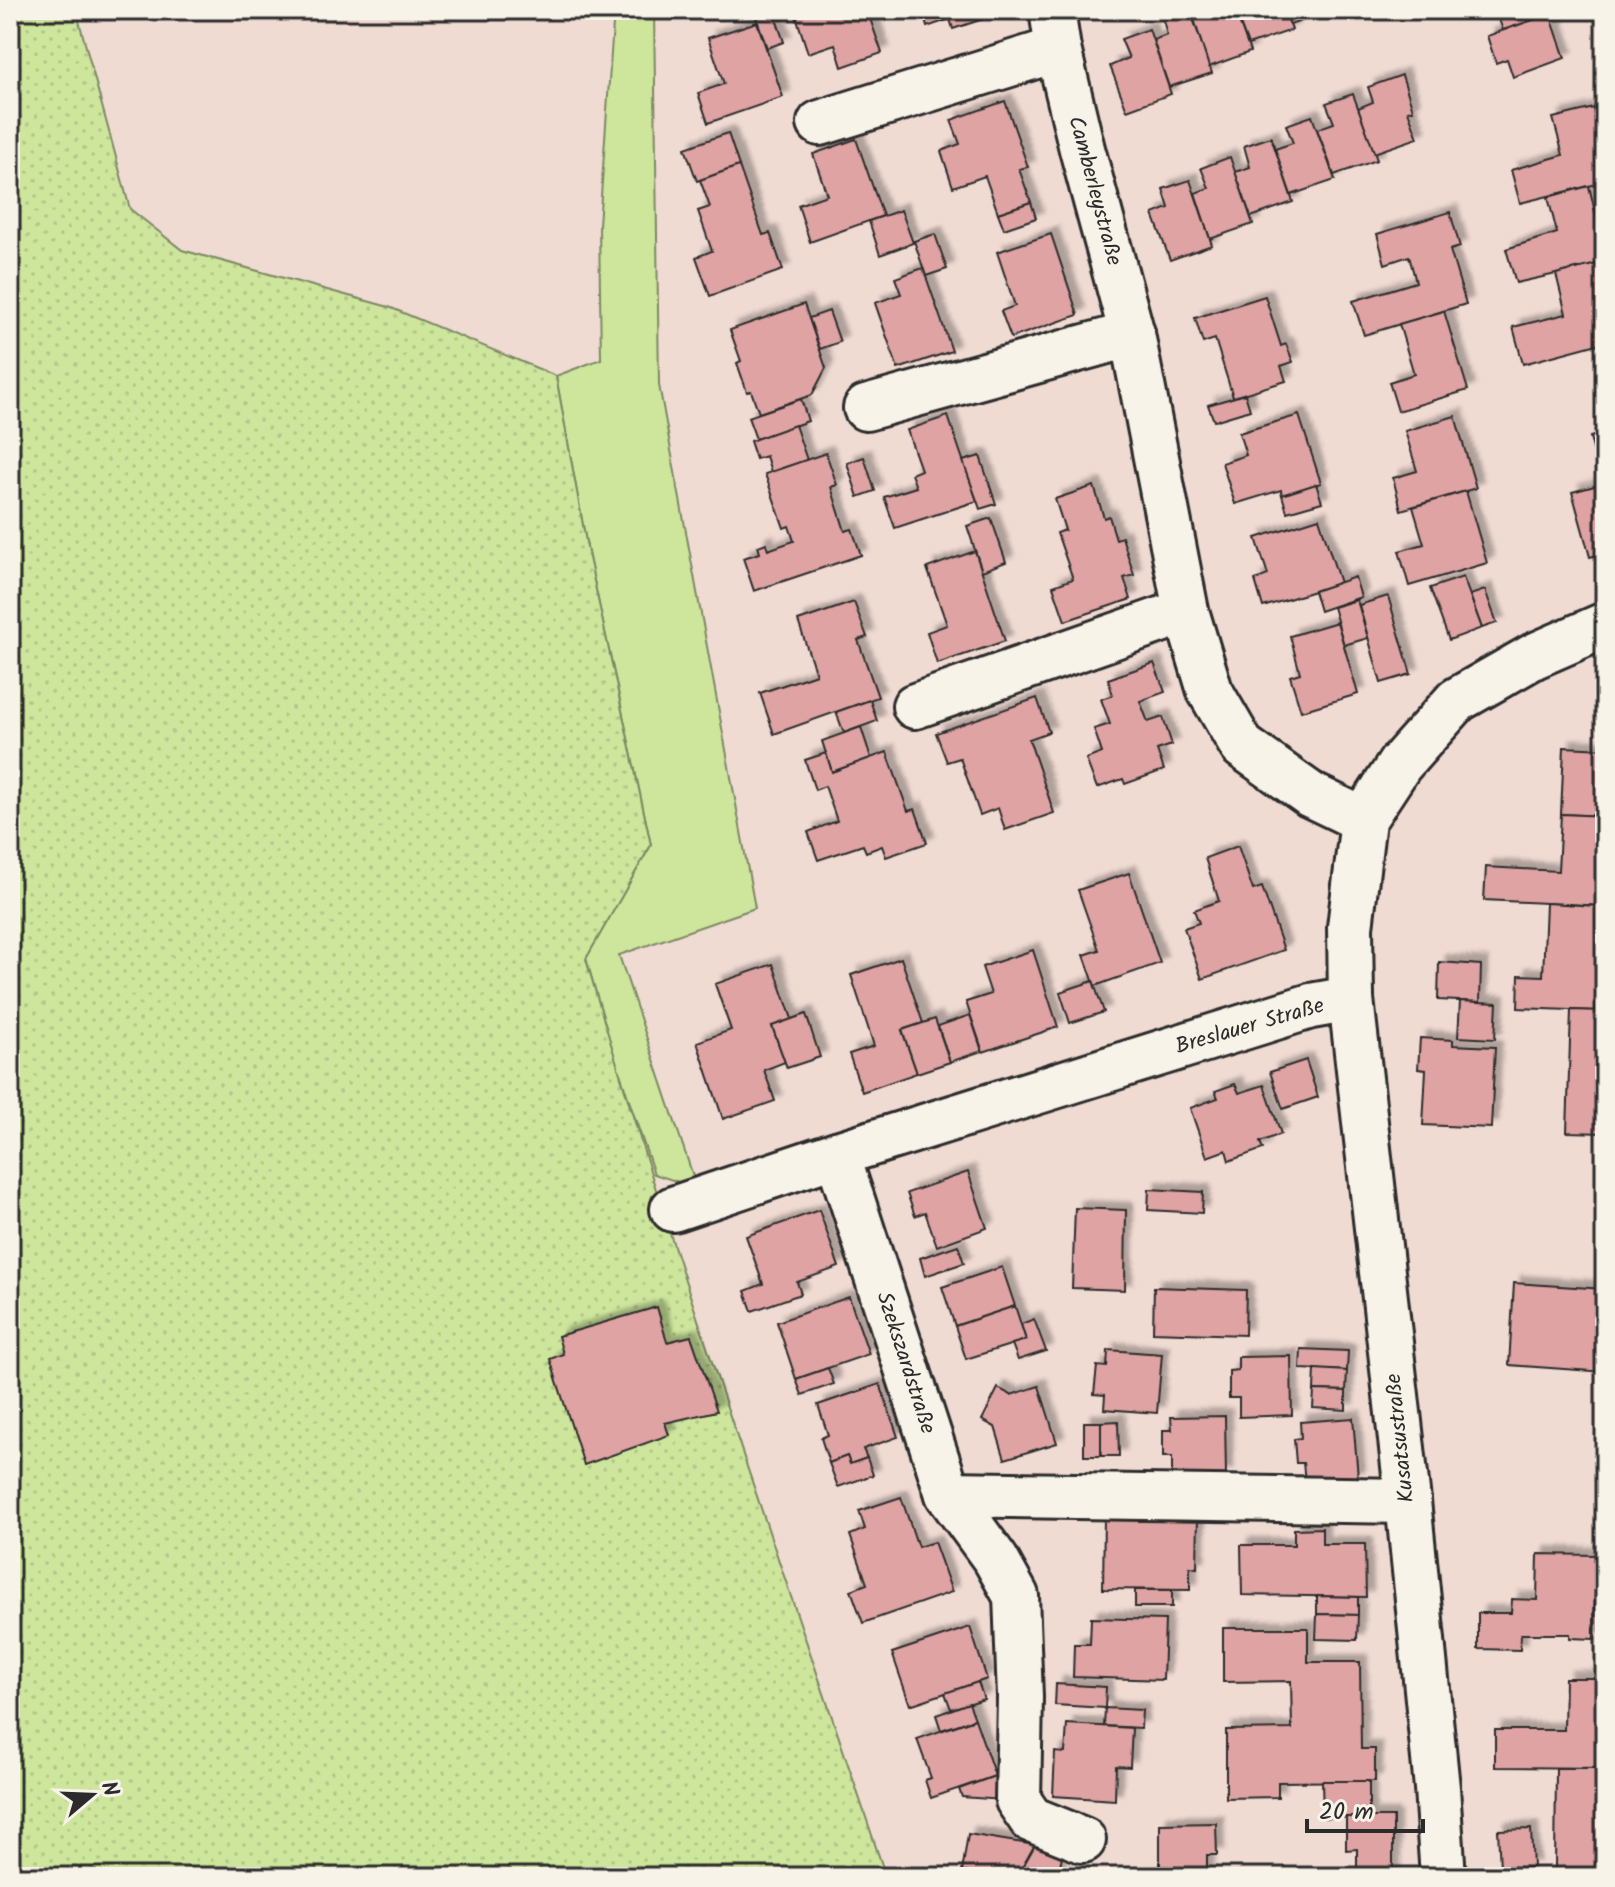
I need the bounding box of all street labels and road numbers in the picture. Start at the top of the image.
street label: Camberleystraße [1057,112,1131,270]
street label: Breslauer Straße [1171,989,1329,1065]
street label: Szekszardstraße [866,1287,944,1439]
street label: Kusatsustraße [1377,1371,1425,1504]

